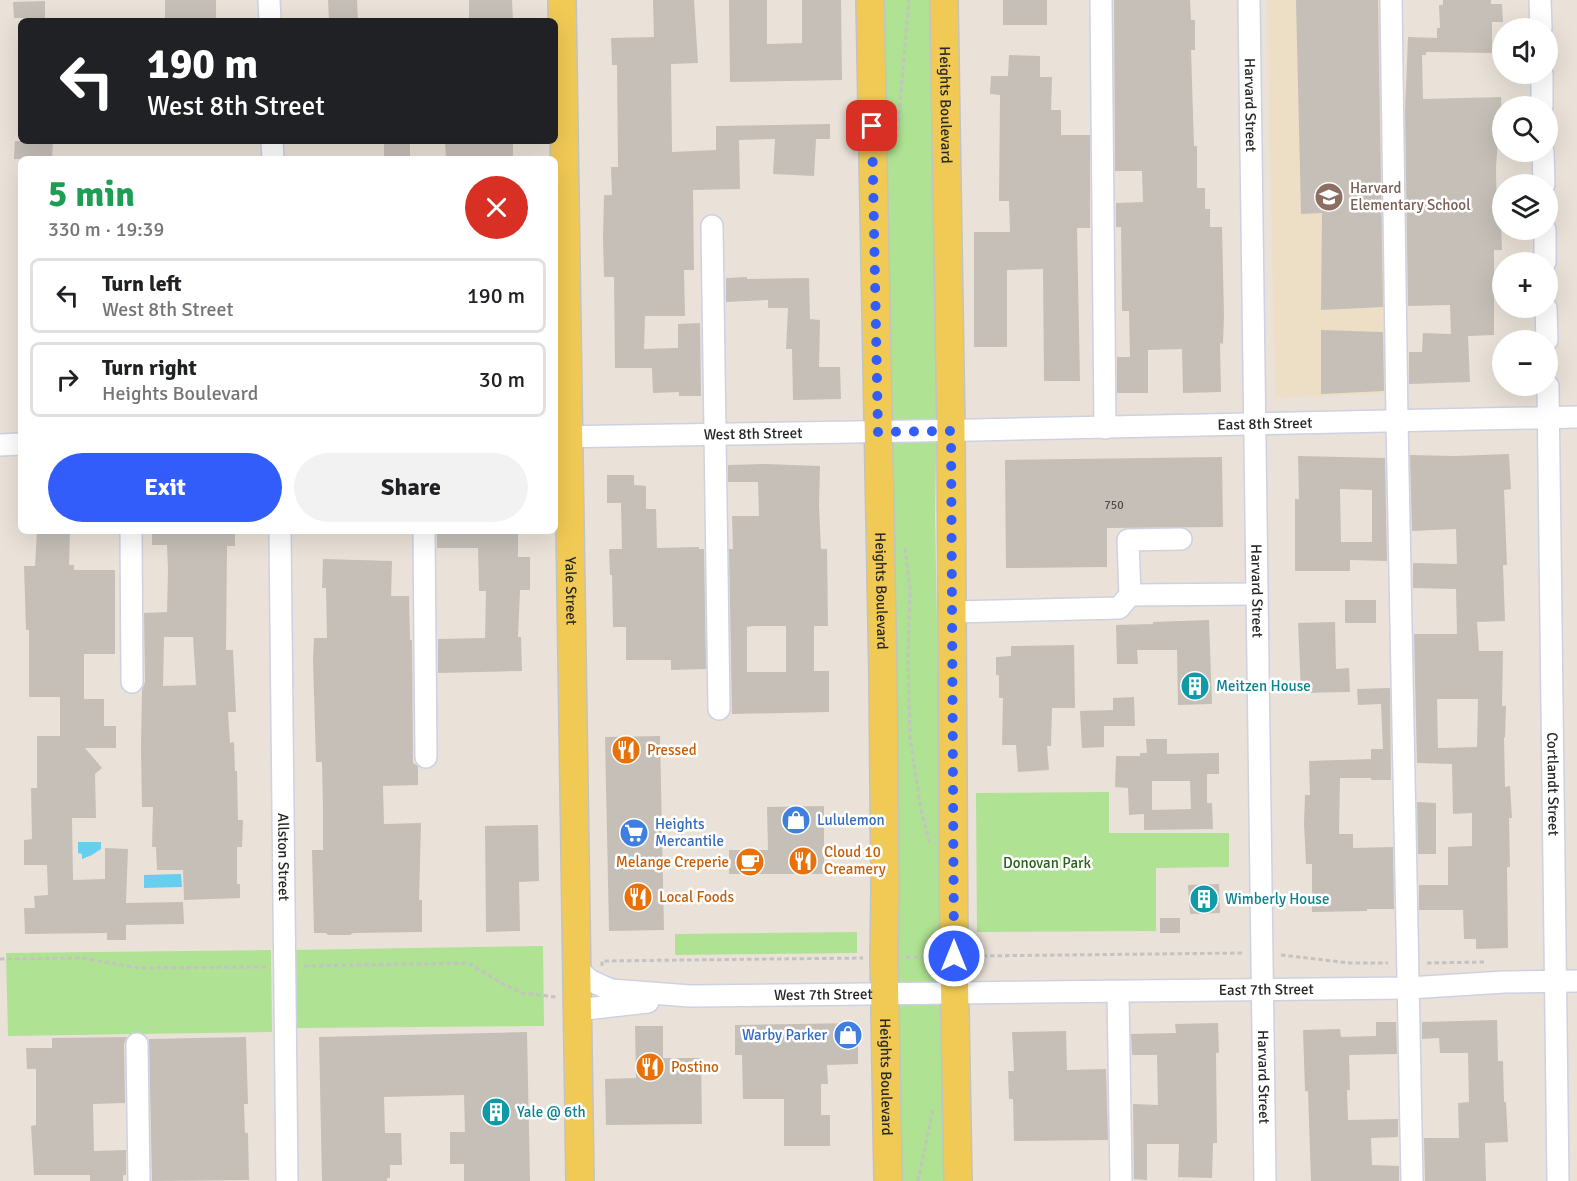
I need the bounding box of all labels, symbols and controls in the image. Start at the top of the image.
map controls [1492,18,1558,396]
button: sound [1492,18,1558,84]
text: 190 m [147,39,258,90]
icon: left [48,42,126,120]
street label: Heights Boulevard [936,46,956,164]
street label: Harvard Street [1241,58,1260,152]
text: West 8th Street [147,90,325,123]
button: search [1492,96,1558,162]
pin [846,100,897,151]
icon: arrive [855,109,888,142]
text: 5 min [48,172,135,217]
button: layers [1492,174,1558,240]
button: close [465,176,528,239]
place label: Harvard Elementary School [1350,179,1471,214]
school or university icon: Harvard Elementary School [1313,181,1345,213]
text: 330 m · 19:39 [48,217,164,242]
button: + [1492,252,1558,318]
text: Turn left [102,270,182,297]
icon: left [51,279,84,312]
text: 190 m [467,282,525,309]
text: West 8th Street [102,297,234,322]
button: − [1492,330,1558,396]
text: Turn right [102,354,197,381]
icon: right [51,363,84,396]
text: 30 m [479,366,525,393]
text: Heights Boulevard [102,381,258,406]
street label: East 8th Street [1217,414,1313,434]
street label: West 8th Street [703,424,803,444]
button: Exit [48,453,282,522]
button: Share [294,453,528,522]
house number: 750 [1104,498,1124,513]
street label: Heights Boulevard [871,532,891,650]
street label: Harvard Street [1247,544,1267,638]
street label: Yale Street [561,556,581,625]
building icon: Meitzen House [1179,670,1211,702]
place label: Meitzen House [1216,677,1311,695]
street label: Cortlandt Street [1543,732,1563,836]
restaurant icon: Pressed [610,734,642,766]
place label: Pressed [647,741,697,759]
shop icon: Lululemon [780,804,812,836]
place label: Lululemon [817,811,885,829]
street label: Allston Street [274,813,293,901]
place label: Heights Mercantile [655,815,724,850]
supermarket icon: Heights Mercantile [618,817,650,849]
place label: Cloud 10 Creamery [824,843,886,878]
restaurant icon: Cloud 10 Creamery [787,845,819,877]
cafe icon: Melange Creperie [734,846,766,878]
place label: Melange Creperie [616,853,729,871]
park label: Donovan Park [1003,854,1092,872]
restaurant icon: Local Foods [622,881,654,913]
building icon: Wimberly House [1188,883,1220,915]
place label: Local Foods [659,888,735,906]
place label: Wimberly House [1225,890,1329,908]
position arrow [922,924,986,988]
street label: East 7th Street [1219,980,1314,999]
street label: West 7th Street [774,985,873,1004]
street label: Heights Boulevard [876,1018,896,1136]
shop icon: Warby Parker [832,1019,864,1051]
place label: Warby Parker [742,1026,827,1044]
street label: Harvard Street [1254,1030,1273,1124]
restaurant icon: Postino [634,1051,666,1083]
place label: Postino [671,1058,719,1076]
building icon: Yale @ 6th [480,1096,512,1128]
place label: Yale @ 6th [517,1103,586,1121]

